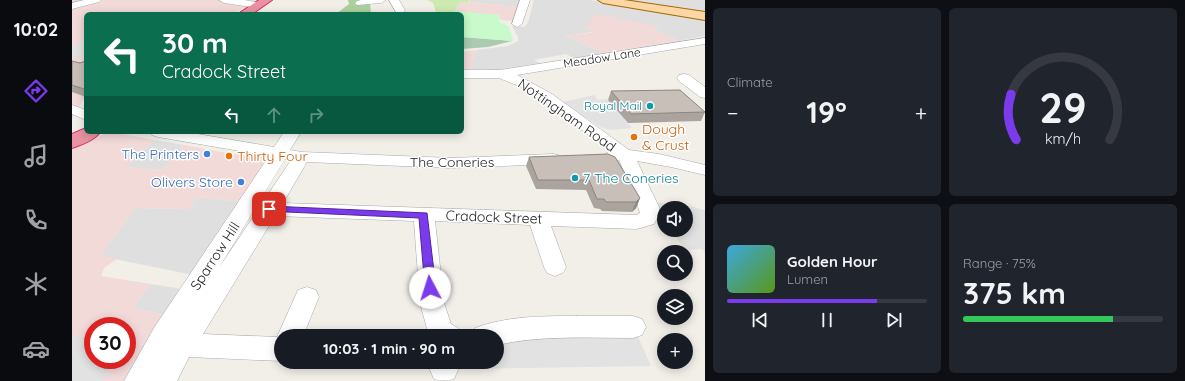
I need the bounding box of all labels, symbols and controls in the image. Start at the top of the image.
text: 10:02 [14,18,58,41]
text: 30 m [162,25,228,60]
icon: left [96,28,148,80]
street label: Meadow Lane [562,44,642,71]
text: Cradock Street [162,60,286,83]
street label: Nottingham Road [514,74,620,156]
text: Climate [727,74,773,90]
icon: directions [22,77,50,105]
text: 29 [1039,81,1087,133]
text: 19° [806,93,847,131]
place label: Royal Mail [584,98,642,113]
text: − [727,99,738,127]
text: + [915,99,927,127]
marker: Royal Mail [645,101,655,111]
icon: left [221,104,243,126]
icon: ahead [263,104,285,126]
icon: right [305,104,327,126]
place label: Dough & Crust [642,120,689,154]
text: km/h [1045,129,1081,147]
marker: Dough & Crust [629,132,639,142]
icon: music [22,142,50,170]
place label: The Printers [121,145,199,163]
place label: Thirty Four [237,147,308,165]
marker: The Printers [202,149,212,159]
marker: Thirty Four [224,151,234,161]
street label: The Coneries [410,153,494,171]
place label: 7 The Coneries [583,169,679,187]
place label: Olivers Store [151,173,233,191]
marker: 7 The Coneries [570,173,580,183]
marker: Olivers Store [236,177,246,187]
pin [252,192,286,226]
icon: arrive [258,198,280,220]
map controls [657,201,693,369]
button: sound [657,201,693,237]
icon: phone [22,206,50,234]
street label: Cradock Street [445,206,543,228]
street label: Sparrow Hill [186,219,244,293]
button: search [657,245,693,281]
text: Golden Hour [787,252,878,271]
text: Range · 75% [963,255,1036,271]
position arrow [409,267,451,309]
icon: climate [22,270,50,298]
text: Lumen [787,271,828,287]
text: 375 km [963,274,1066,312]
button: layers [657,289,693,325]
icon: previous [749,309,771,331]
icon: pause [816,309,838,331]
icon: next [883,309,905,331]
speed limit sign: 30 [84,317,136,369]
button: + [657,333,693,369]
icon: car [22,335,50,363]
text: 10:03 · 1 min · 90 m [323,339,455,358]

